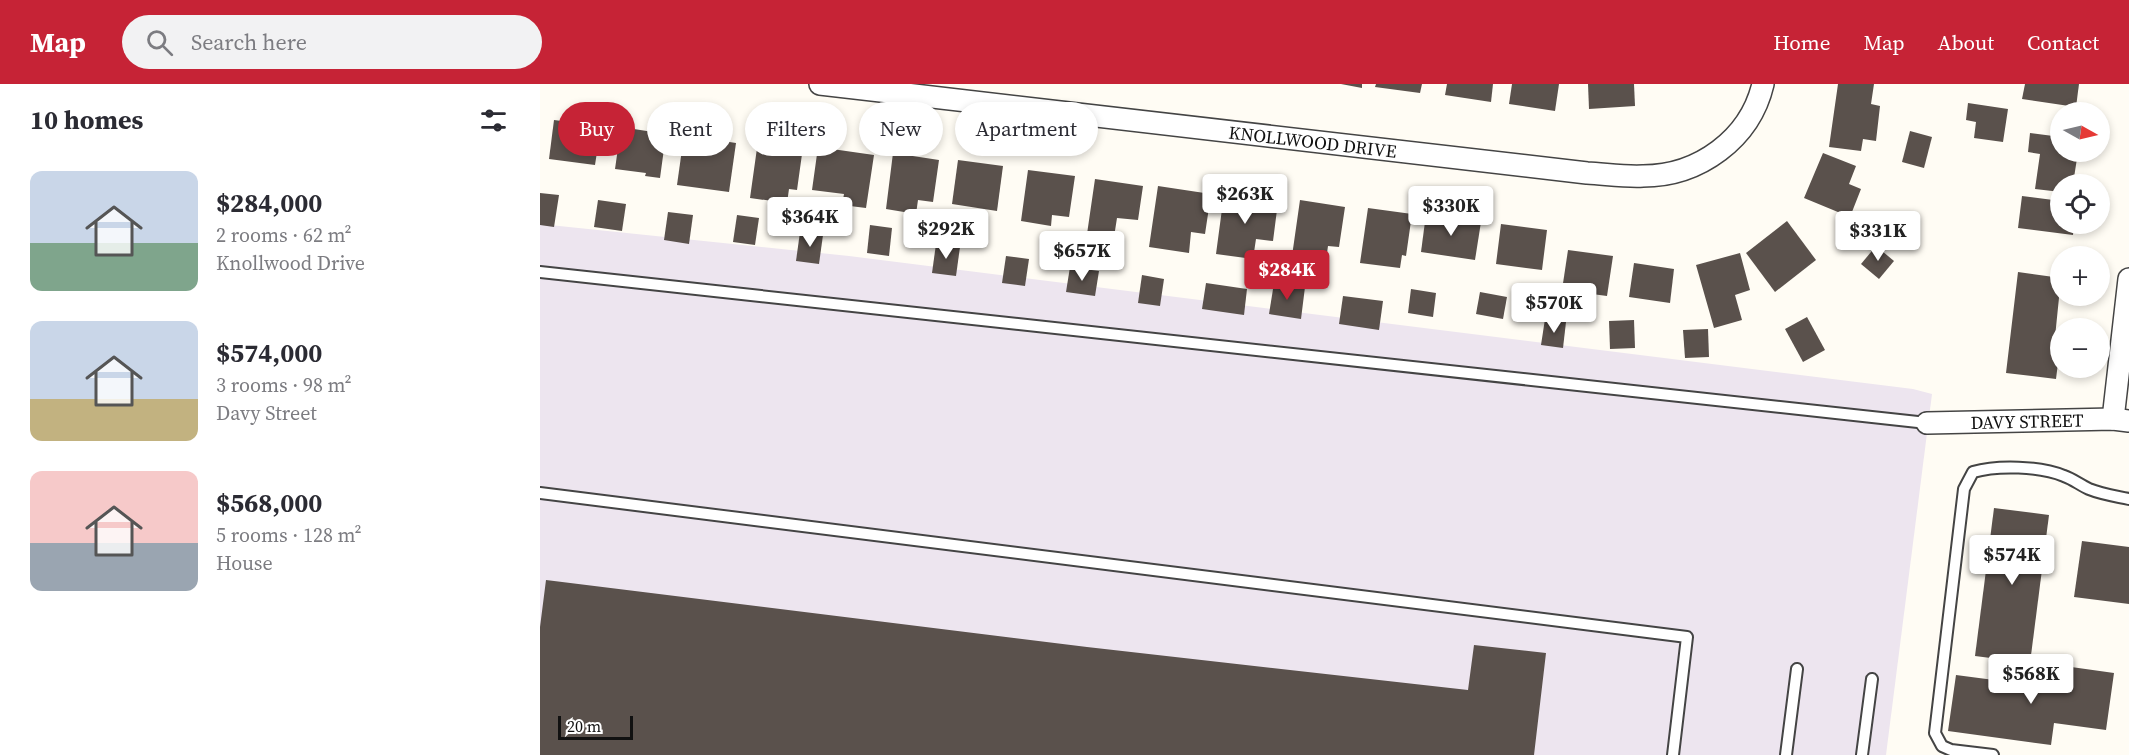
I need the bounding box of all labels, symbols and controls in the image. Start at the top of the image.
search box [122,15,542,69]
text: Map [30,23,86,61]
icon: search [143,26,176,59]
text: Search here [191,27,307,57]
text: Home [1773,28,1831,57]
text: Map [1864,28,1905,57]
text: About [1938,28,1994,57]
text: Contact [2027,28,2099,57]
text: 10 homes [30,102,143,138]
chip: Buy [558,102,635,156]
chip: Rent [647,102,733,156]
chip: Filters [745,102,847,156]
chip: New [859,102,943,156]
chip: Apartment [955,102,1098,156]
north arrow [2050,102,2110,162]
map controls [2050,102,2110,378]
icon: filters [477,104,510,137]
street label: KNOLLWOOD DRIVE [1227,119,1398,163]
pin: $263K [1203,174,1287,225]
button: locate [2050,174,2110,234]
text: $263K [1216,179,1274,207]
text: $284,000 [216,185,322,221]
pin: $330K [1409,186,1493,237]
text: $330K [1422,191,1480,219]
icon: home [78,195,150,267]
pin: $364K [768,197,852,248]
text: $364K [781,202,839,230]
pin: $292K [904,209,988,260]
pin: $331K [1836,211,1920,262]
text: $292K [917,214,975,242]
text: $331K [1849,216,1907,244]
text: 2 rooms · 62 m² [216,221,352,249]
pin: $657K [1040,231,1124,282]
text: $657K [1053,236,1111,264]
button: + [2050,246,2110,306]
text: Knollwood Drive [216,249,365,277]
pin: $284K [1245,250,1329,301]
text: $284K [1258,255,1316,283]
pin: $570K [1512,283,1596,334]
text: $570K [1525,288,1583,316]
button: − [2050,318,2110,378]
text: $574,000 [216,335,322,371]
icon: home [78,345,150,417]
text: 3 rooms · 98 m² [216,371,352,399]
text: Davy Street [216,399,317,427]
street label: DAVY STREET [1970,407,2084,435]
text: $568,000 [216,485,322,521]
icon: home [78,495,150,567]
text: 5 rooms · 128 m² [216,521,362,549]
pin: $574K [1970,535,2054,586]
text: $574K [1983,540,2041,568]
text: House [216,549,273,577]
pin: $568K [1989,654,2073,705]
text: $568K [2002,659,2060,687]
scale bar [558,713,633,740]
text: 20 m [567,715,601,737]

